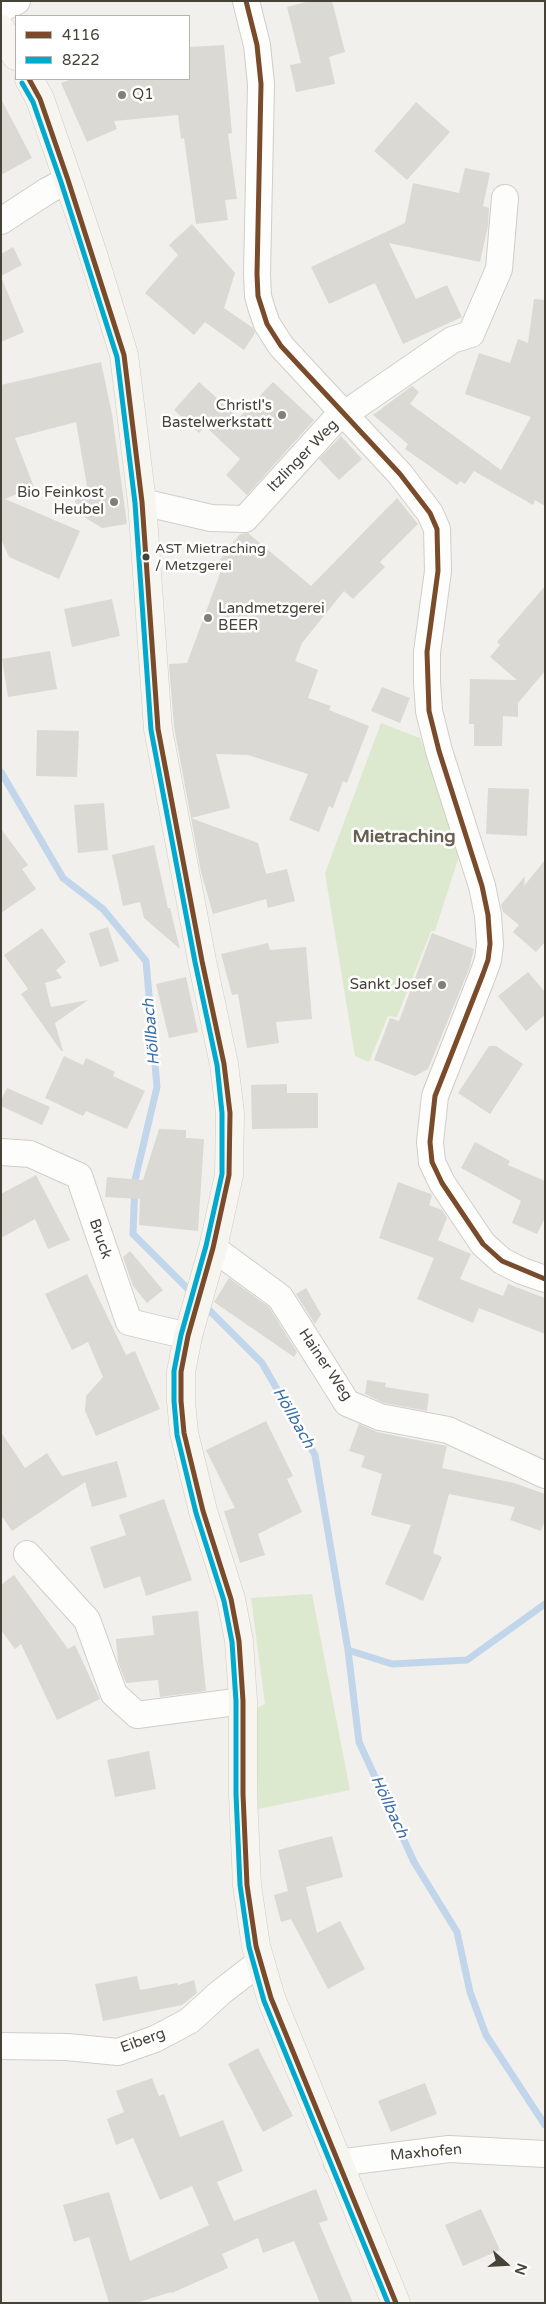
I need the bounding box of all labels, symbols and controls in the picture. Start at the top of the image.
legend [15,15,190,80]
text: 4116 [62,26,100,44]
text: 8222 [62,51,100,69]
place label: Q1 [132,86,154,104]
marker: Q1 [116,89,128,101]
place label: Christl's Bastelwerkstatt [161,397,272,432]
marker: Christl's Bastelwerkstatt [276,409,288,421]
street label: Itzlinger Weg [264,416,342,496]
place label: Bio Feinkost Heubel [17,484,104,519]
marker: Bio Feinkost Heubel [108,496,120,508]
place label: AST Mietraching / Metzgerei [155,541,266,574]
marker: AST Mietraching / Metzgerei [141,552,151,562]
place label: Landmetzgerei BEER [218,600,325,635]
marker: Landmetzgerei BEER [202,612,214,624]
district label: Mietraching [352,826,456,848]
place label: Sankt Josef [350,976,432,994]
marker: Sankt Josef [436,979,448,991]
water label: Höllbach [140,998,164,1066]
street label: Bruck [85,1217,115,1261]
street label: Hainer Weg [294,1325,356,1405]
water label: Höllbach [268,1384,318,1452]
water label: Höllbach [366,1773,412,1841]
street label: Eiberg [118,2025,168,2057]
street label: Maxhofen [389,2141,463,2165]
north arrow [481,2239,531,2289]
text: N [511,2261,531,2277]

